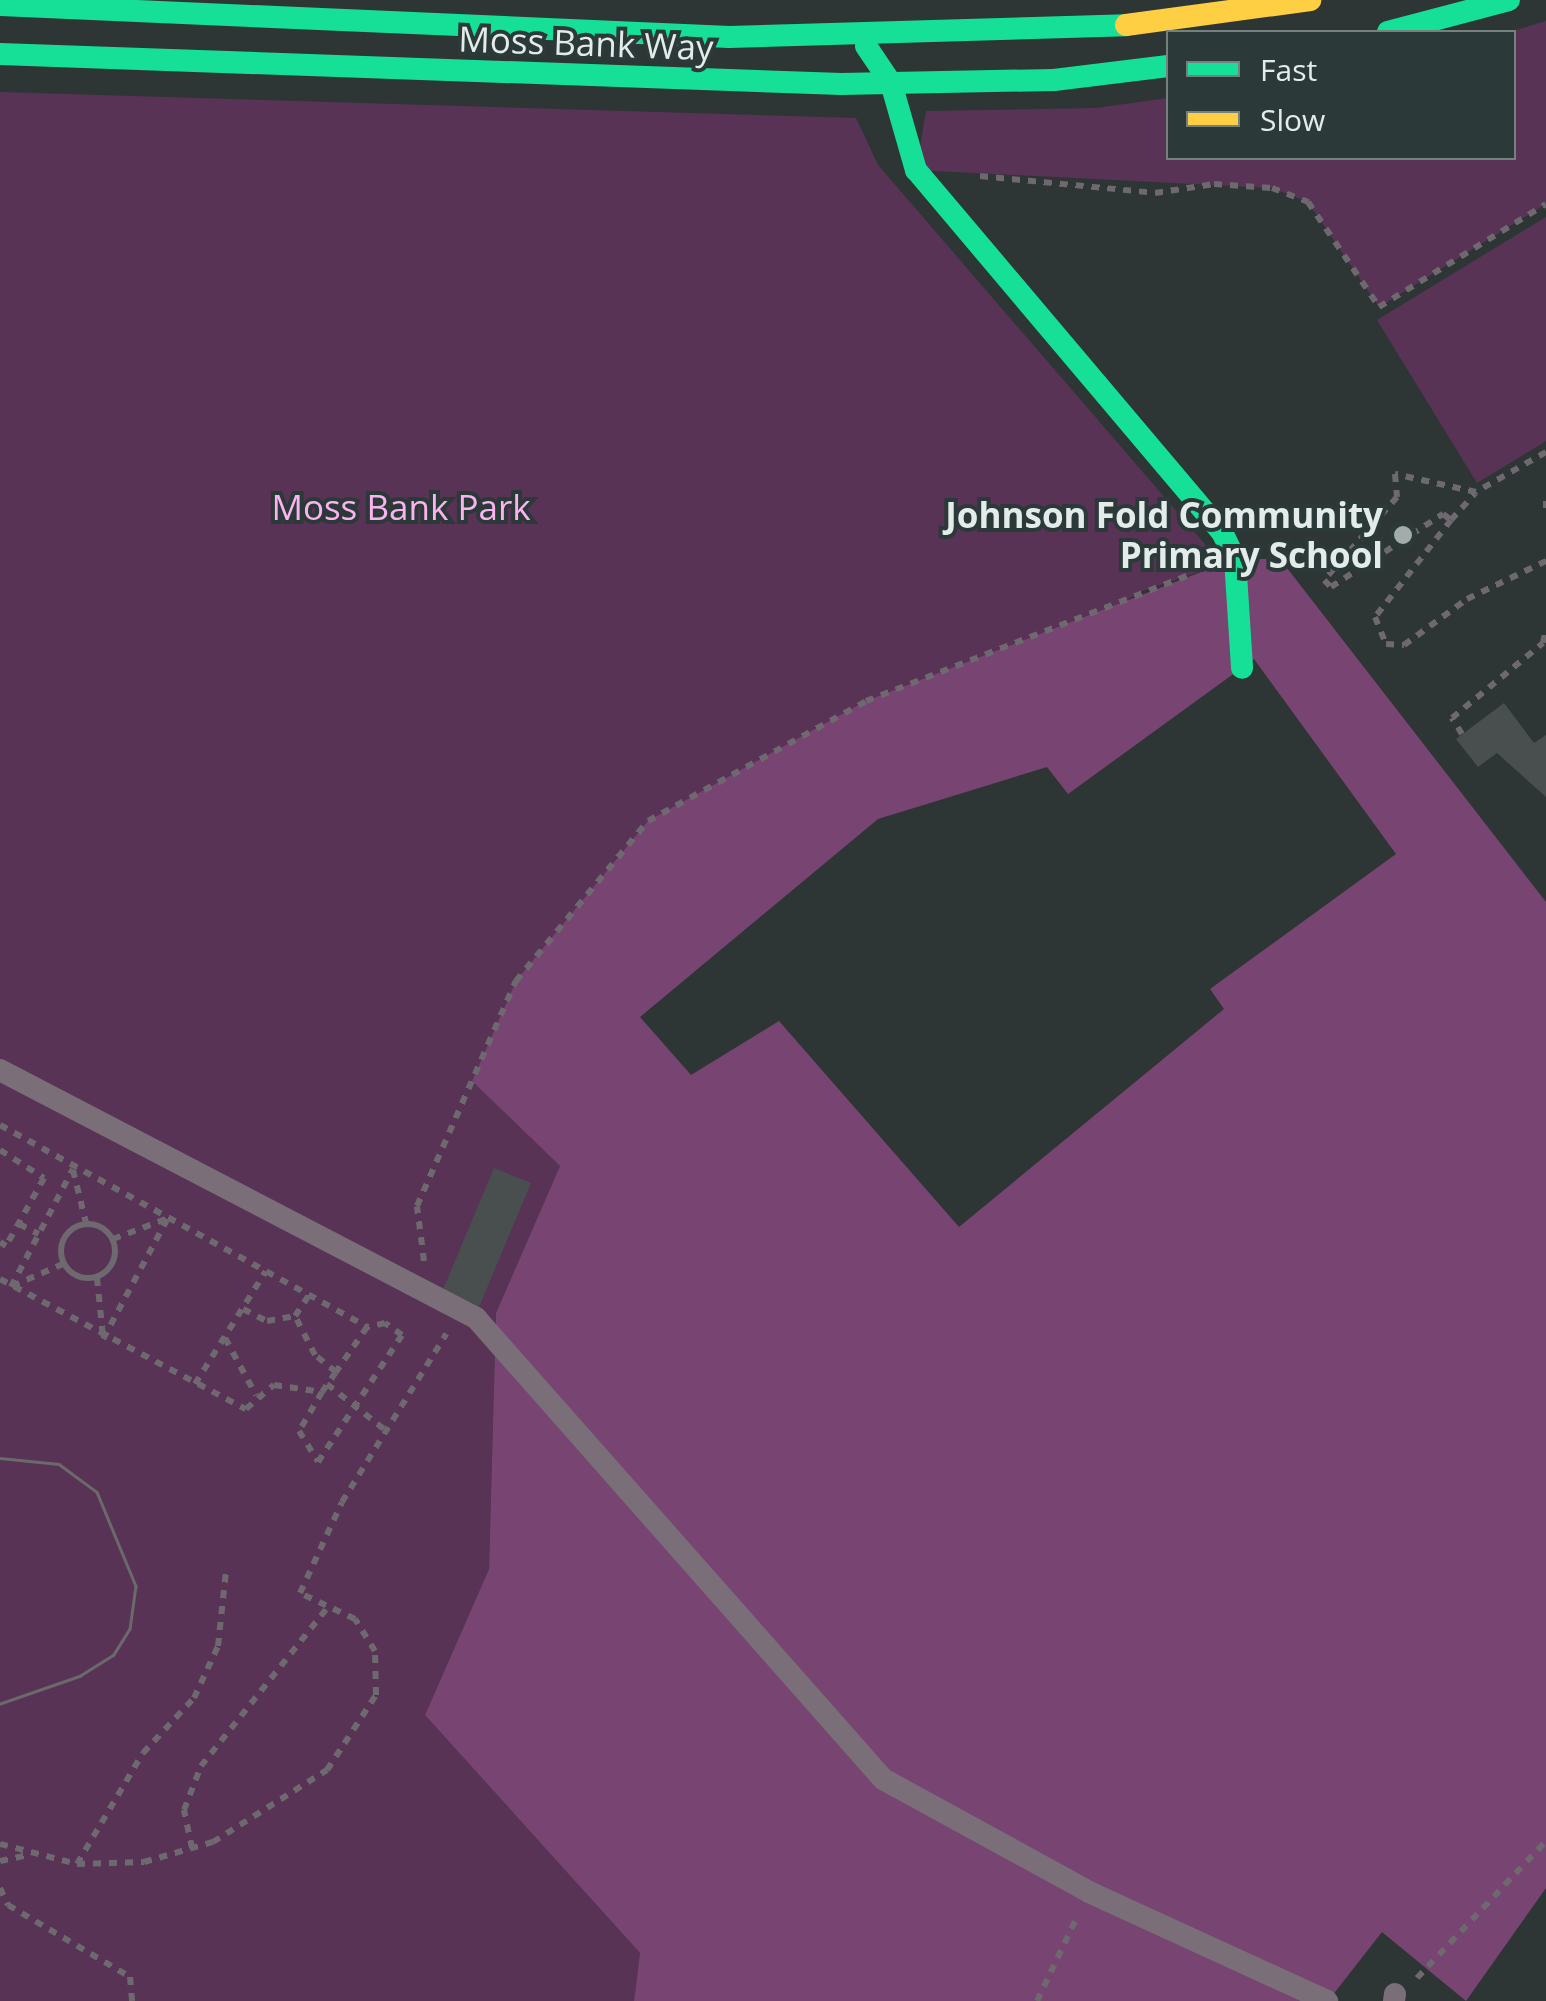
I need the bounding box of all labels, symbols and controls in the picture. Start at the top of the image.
street label: Moss Bank Way [458,18,714,68]
legend [1166,30,1516,160]
text: Fast [1260,49,1317,90]
text: Slow [1260,99,1325,140]
park label: Moss Bank Park [271,486,531,528]
place label: Johnson Fold Community Primary School [945,494,1383,576]
marker: Johnson Fold Community Primary School [1392,524,1414,546]

